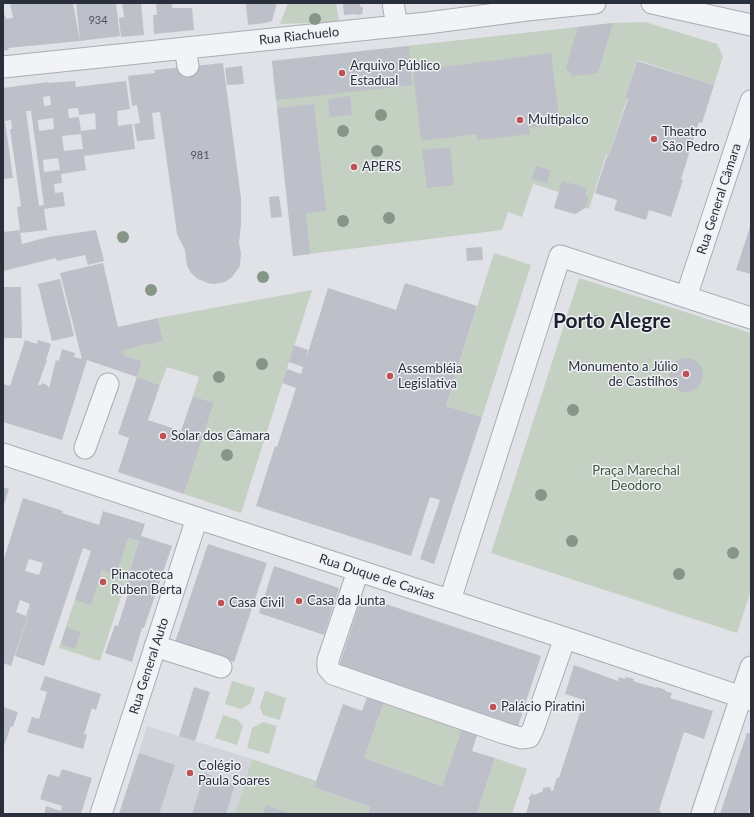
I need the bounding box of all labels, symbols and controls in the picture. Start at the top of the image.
house number: 934 [88,13,108,27]
street label: Rua Riachuelo [258,24,340,48]
place label: Arquivo Público Estadual [350,58,440,89]
marker: Arquivo Público Estadual [337,68,347,78]
place label: Multipalco [528,112,589,128]
marker: Multipalco [515,115,525,125]
place label: Theatro São Pedro [662,124,720,155]
marker: Theatro São Pedro [649,134,659,144]
street label: Rua General Câmara [694,141,744,257]
house number: 981 [190,148,210,162]
place label: APERS [362,159,401,175]
marker: APERS [349,162,359,172]
district label: Porto Alegre [553,308,671,334]
place label: Monumento a Júlio de Castilhos [568,359,678,390]
place label: Assembléia Legislativa [398,361,462,392]
marker: Monumento a Júlio de Castilhos [681,369,691,379]
marker: Assembléia Legislativa [385,371,395,381]
place label: Solar dos Câmara [171,428,270,444]
marker: Solar dos Câmara [158,431,168,441]
park label: Praça Marechal Deodoro [592,463,680,494]
street label: Rua Duque de Caxias [317,551,437,603]
place label: Pinacoteca Ruben Berta [111,567,182,598]
marker: Pinacoteca Ruben Berta [98,577,108,587]
place label: Casa da Junta [307,593,385,609]
place label: Casa Civil [229,595,284,611]
marker: Casa da Junta [294,596,304,606]
marker: Casa Civil [216,598,226,608]
street label: Rua General Auto [126,616,172,716]
place label: Palácio Piratini [501,699,585,715]
marker: Palácio Piratini [488,702,498,712]
place label: Colégio Paula Soares [198,758,270,789]
marker: Colégio Paula Soares [185,768,195,778]

